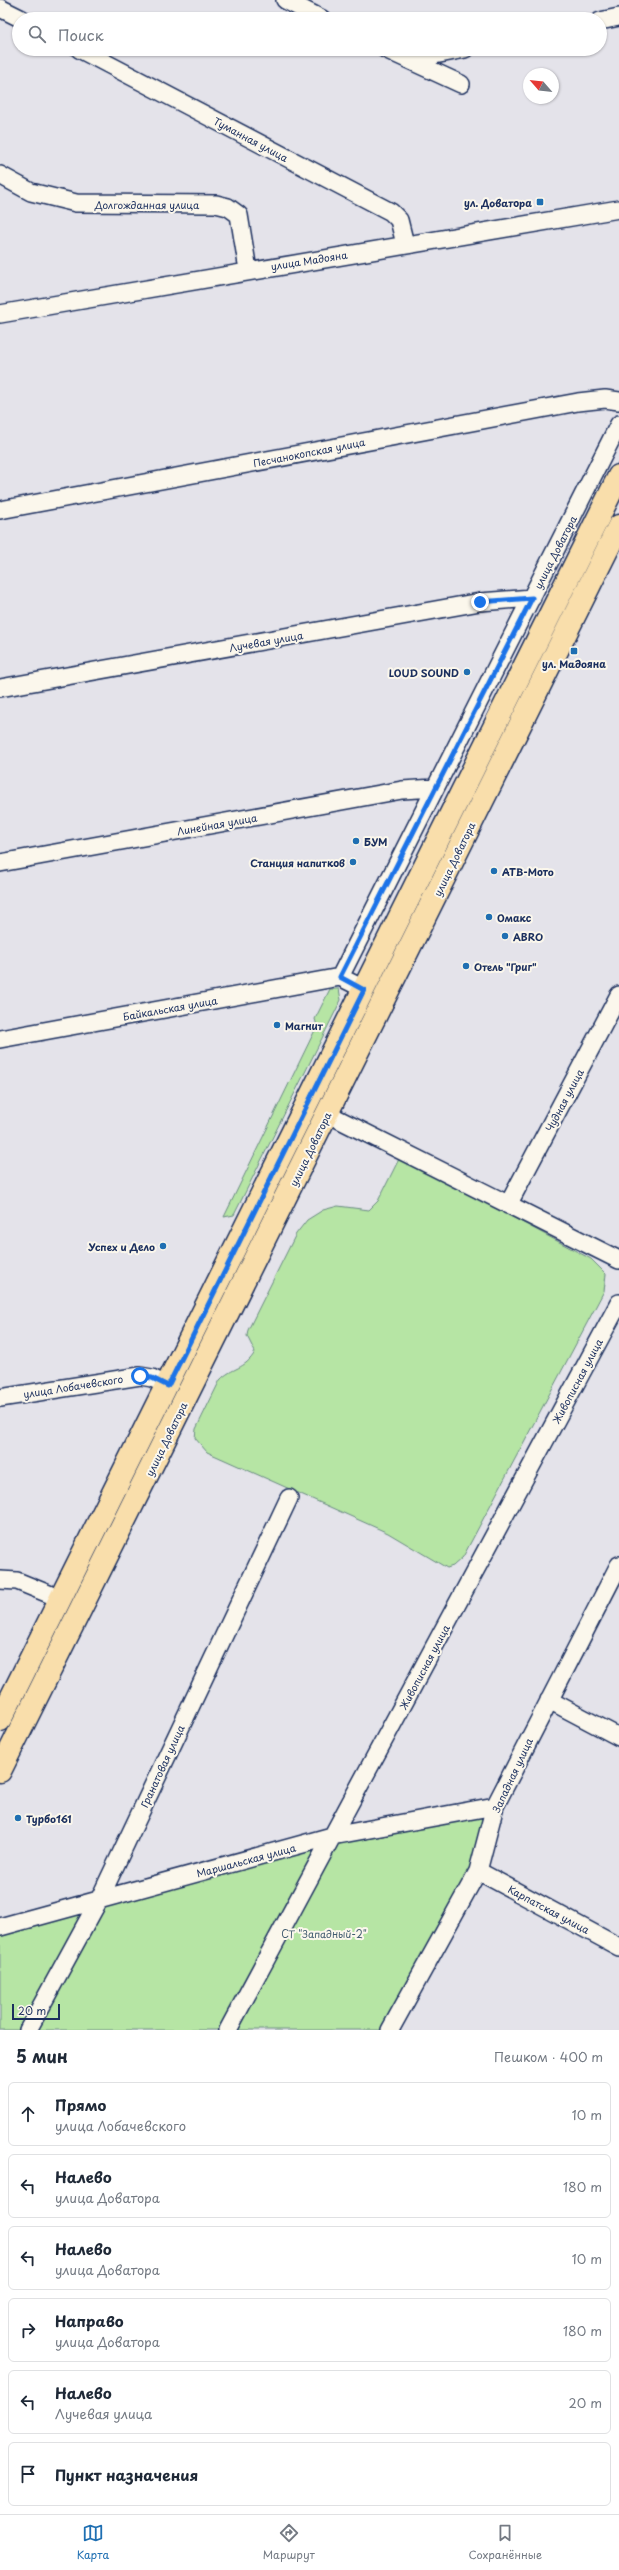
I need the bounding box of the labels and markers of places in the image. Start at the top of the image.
place label: ул. Доватора [464,195,532,210]
marker: ул. Доватора [535,197,545,207]
marker: ул. Мадояна [569,646,579,656]
place label: ул. Мадояна [542,656,606,671]
place label: LOUD SOUND [389,665,459,680]
marker: LOUD SOUND [462,667,472,677]
place label: БУМ [364,834,388,849]
marker: БУМ [351,836,361,846]
place label: Станция напитков [250,855,345,870]
marker: Станция напитков [348,857,358,867]
place label: АТВ-Мото [502,864,554,879]
marker: АТВ-Мото [489,866,499,876]
place label: Омакс [497,910,532,925]
marker: Омакс [484,912,494,922]
place label: ABRO [513,929,543,944]
marker: ABRO [500,931,510,941]
place label: Отель "Григ" [474,959,537,974]
marker: Отель "Григ" [461,961,471,971]
place label: Магнит [285,1018,324,1033]
marker: Магнит [272,1020,282,1030]
place label: Успех и Дело [87,1239,155,1254]
marker: Успех и Дело [158,1241,168,1251]
place label: Турбо161 [26,1811,72,1826]
marker: Турбо161 [13,1813,23,1823]

